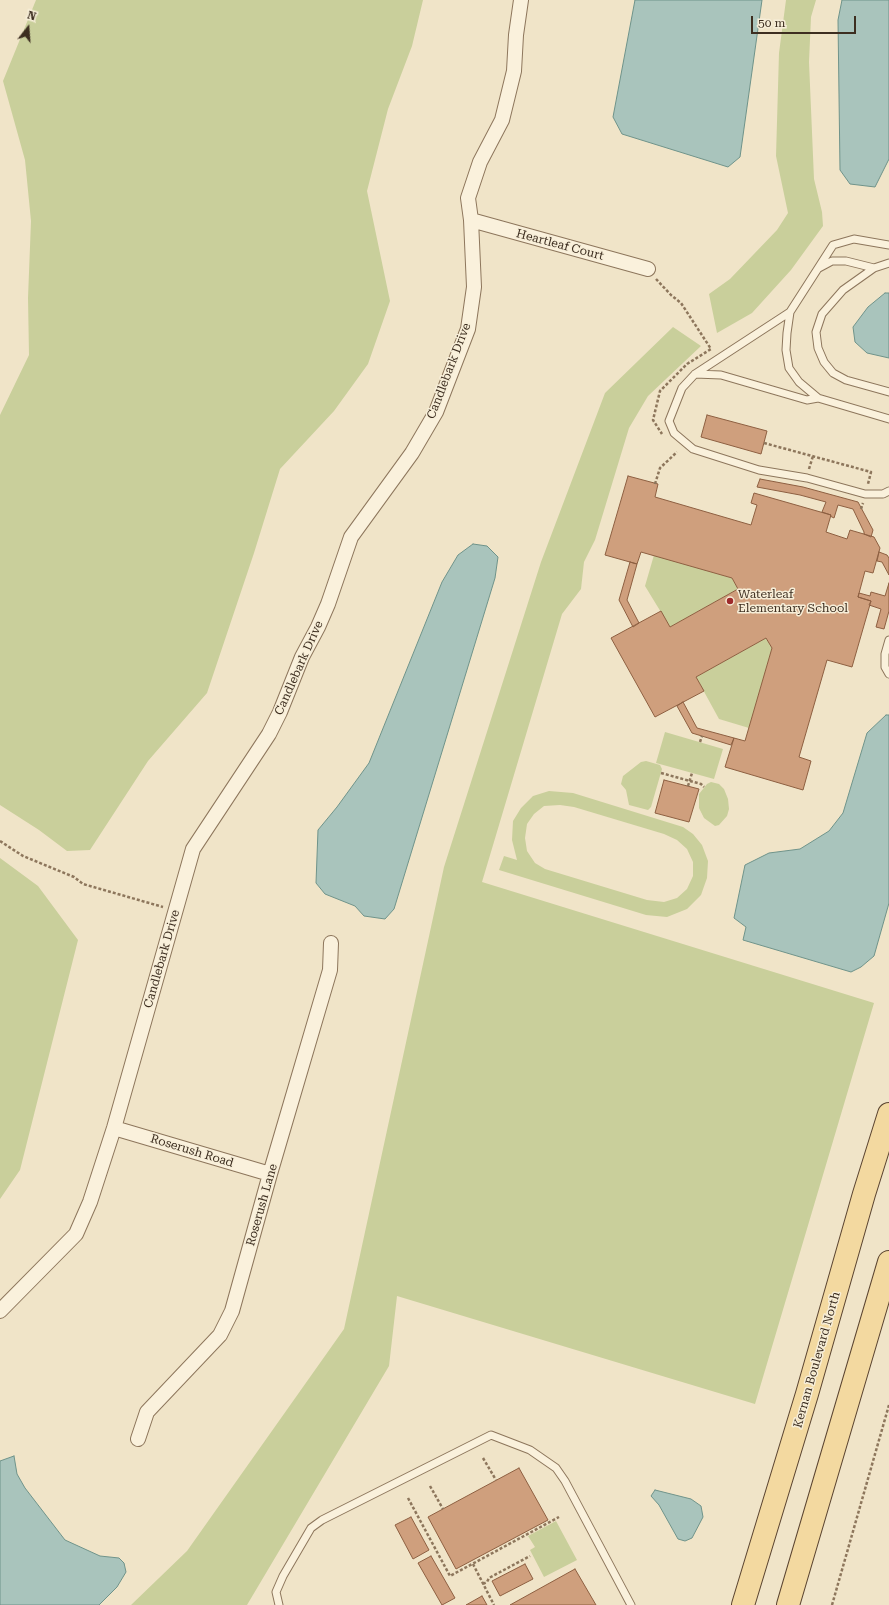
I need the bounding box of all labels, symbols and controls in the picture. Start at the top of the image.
north arrow [8,8,48,48]
scale bar [753,8,858,34]
text: N [26,9,38,24]
text: 50 m [758,16,785,30]
street label: Heartleaf Court [515,226,605,264]
street label: Candlebark Drive [424,321,474,421]
place label: Waterleaf Elementary School [738,587,848,615]
marker: Waterleaf Elementary School [725,596,735,606]
street label: Candlebark Drive [272,619,326,717]
street label: Candlebark Drive [141,908,183,1010]
street label: Roserush Road [149,1132,235,1170]
street label: Roserush Lane [243,1162,281,1248]
street label: Kernan Boulevard North [791,1290,843,1430]

